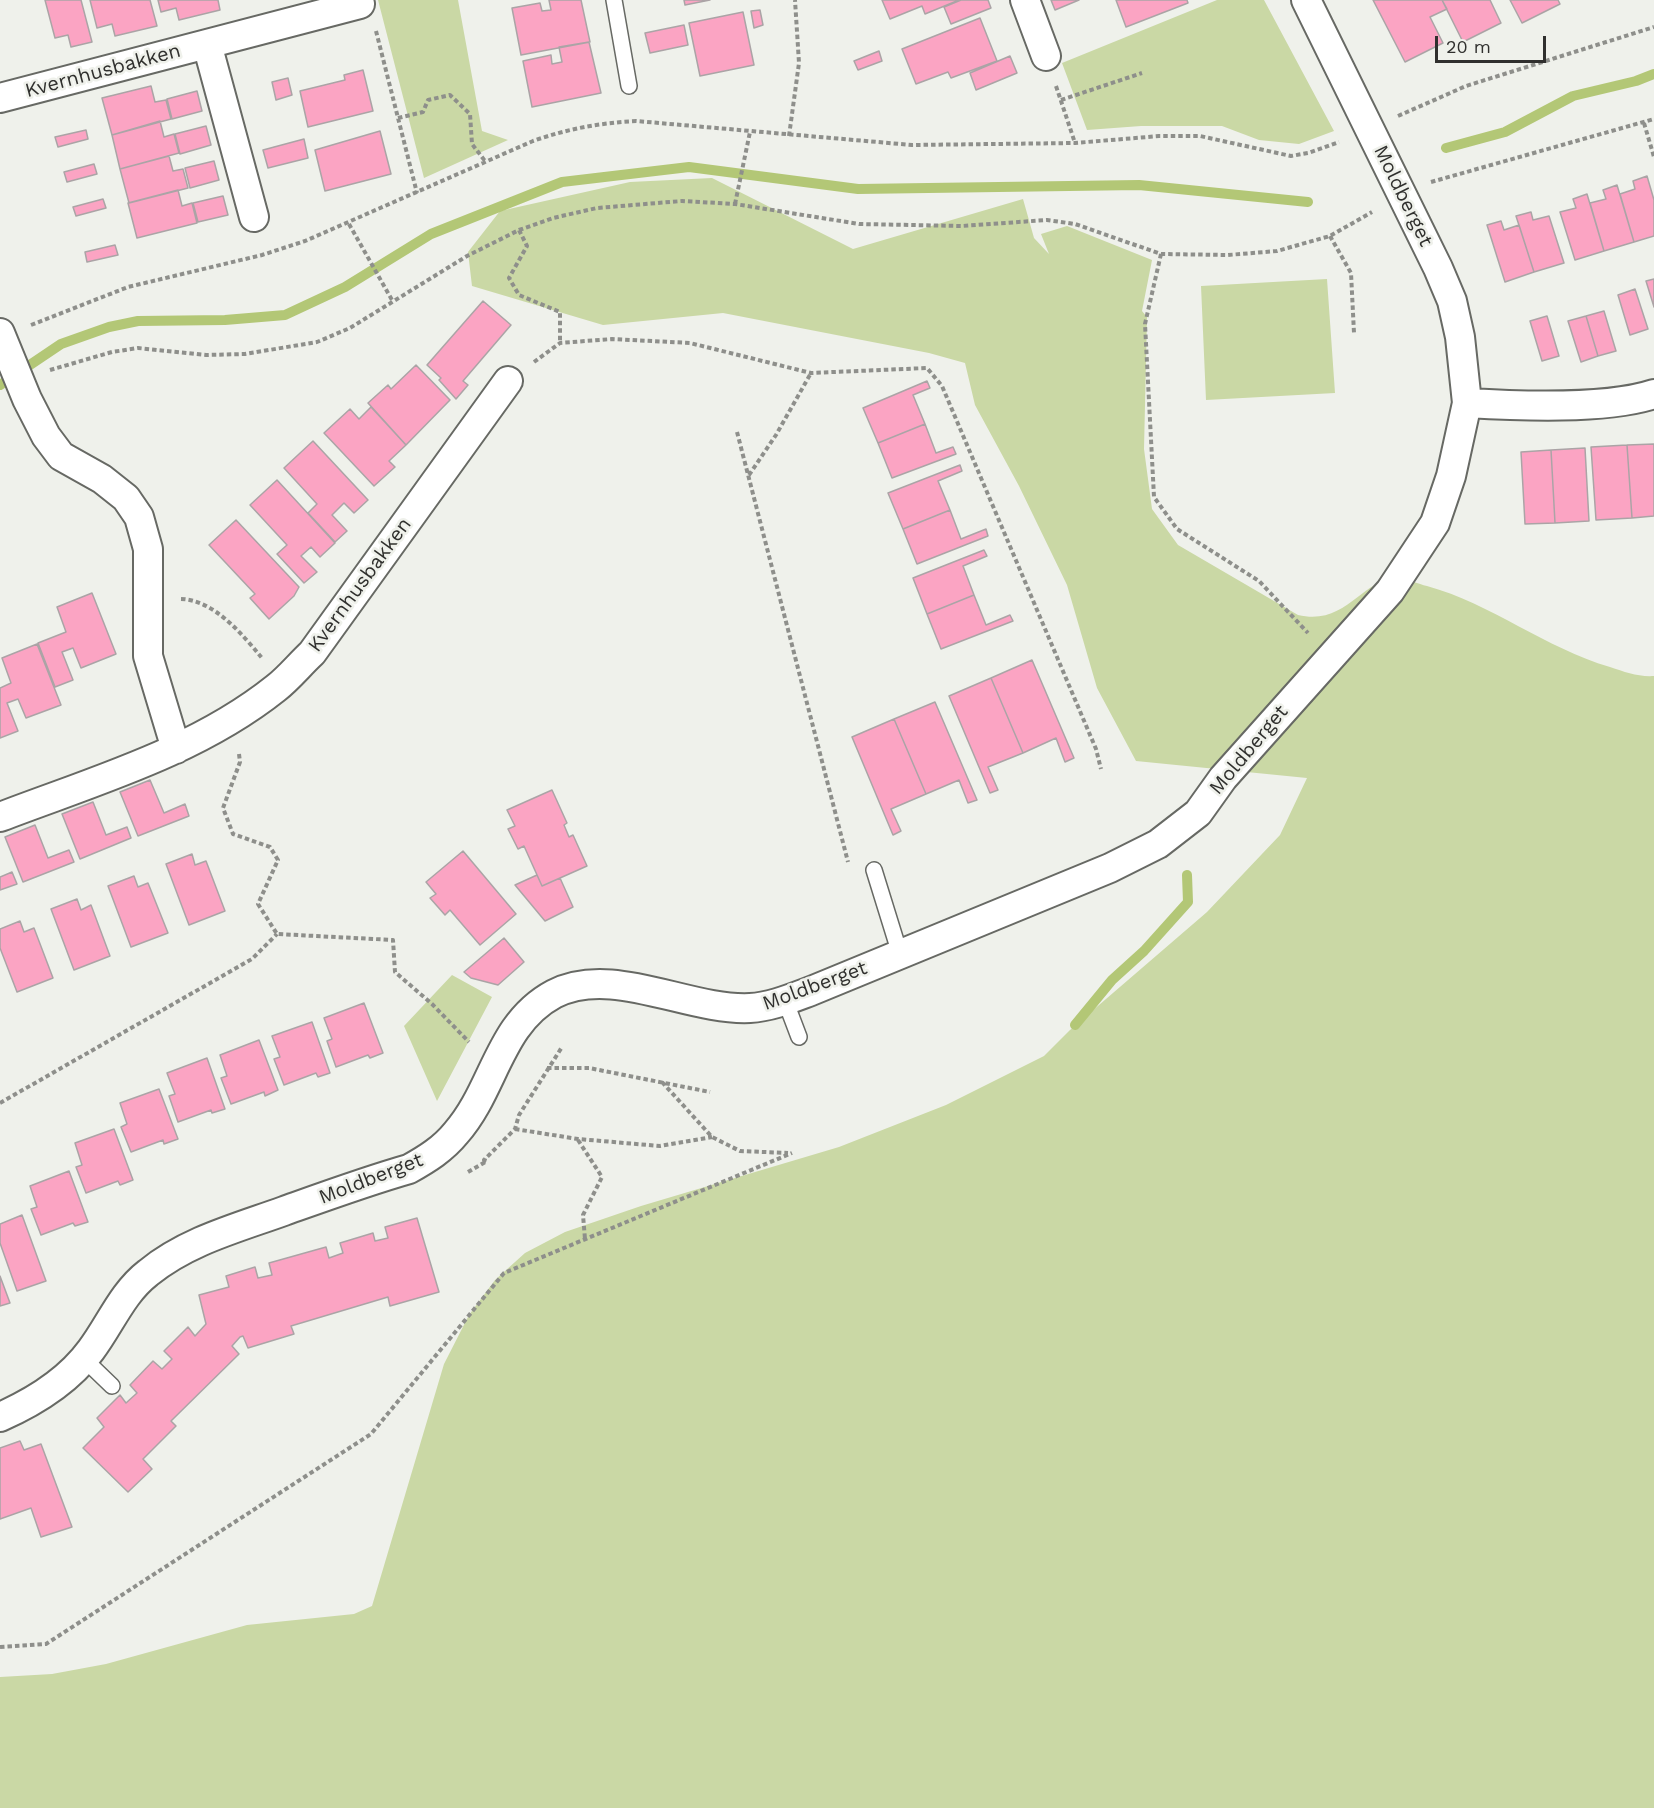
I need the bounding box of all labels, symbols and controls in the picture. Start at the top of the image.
scale bar [1438,24,1549,62]
text: 20 m [1446,36,1491,57]
street label: Kvernhusbakken [23,39,183,103]
street label: Moldberget [1368,141,1438,251]
street label: Kvernhusbakken [303,513,417,657]
street label: Moldberget [1205,700,1293,800]
street label: Moldberget [759,956,871,1016]
street label: Moldberget [316,1148,426,1210]

